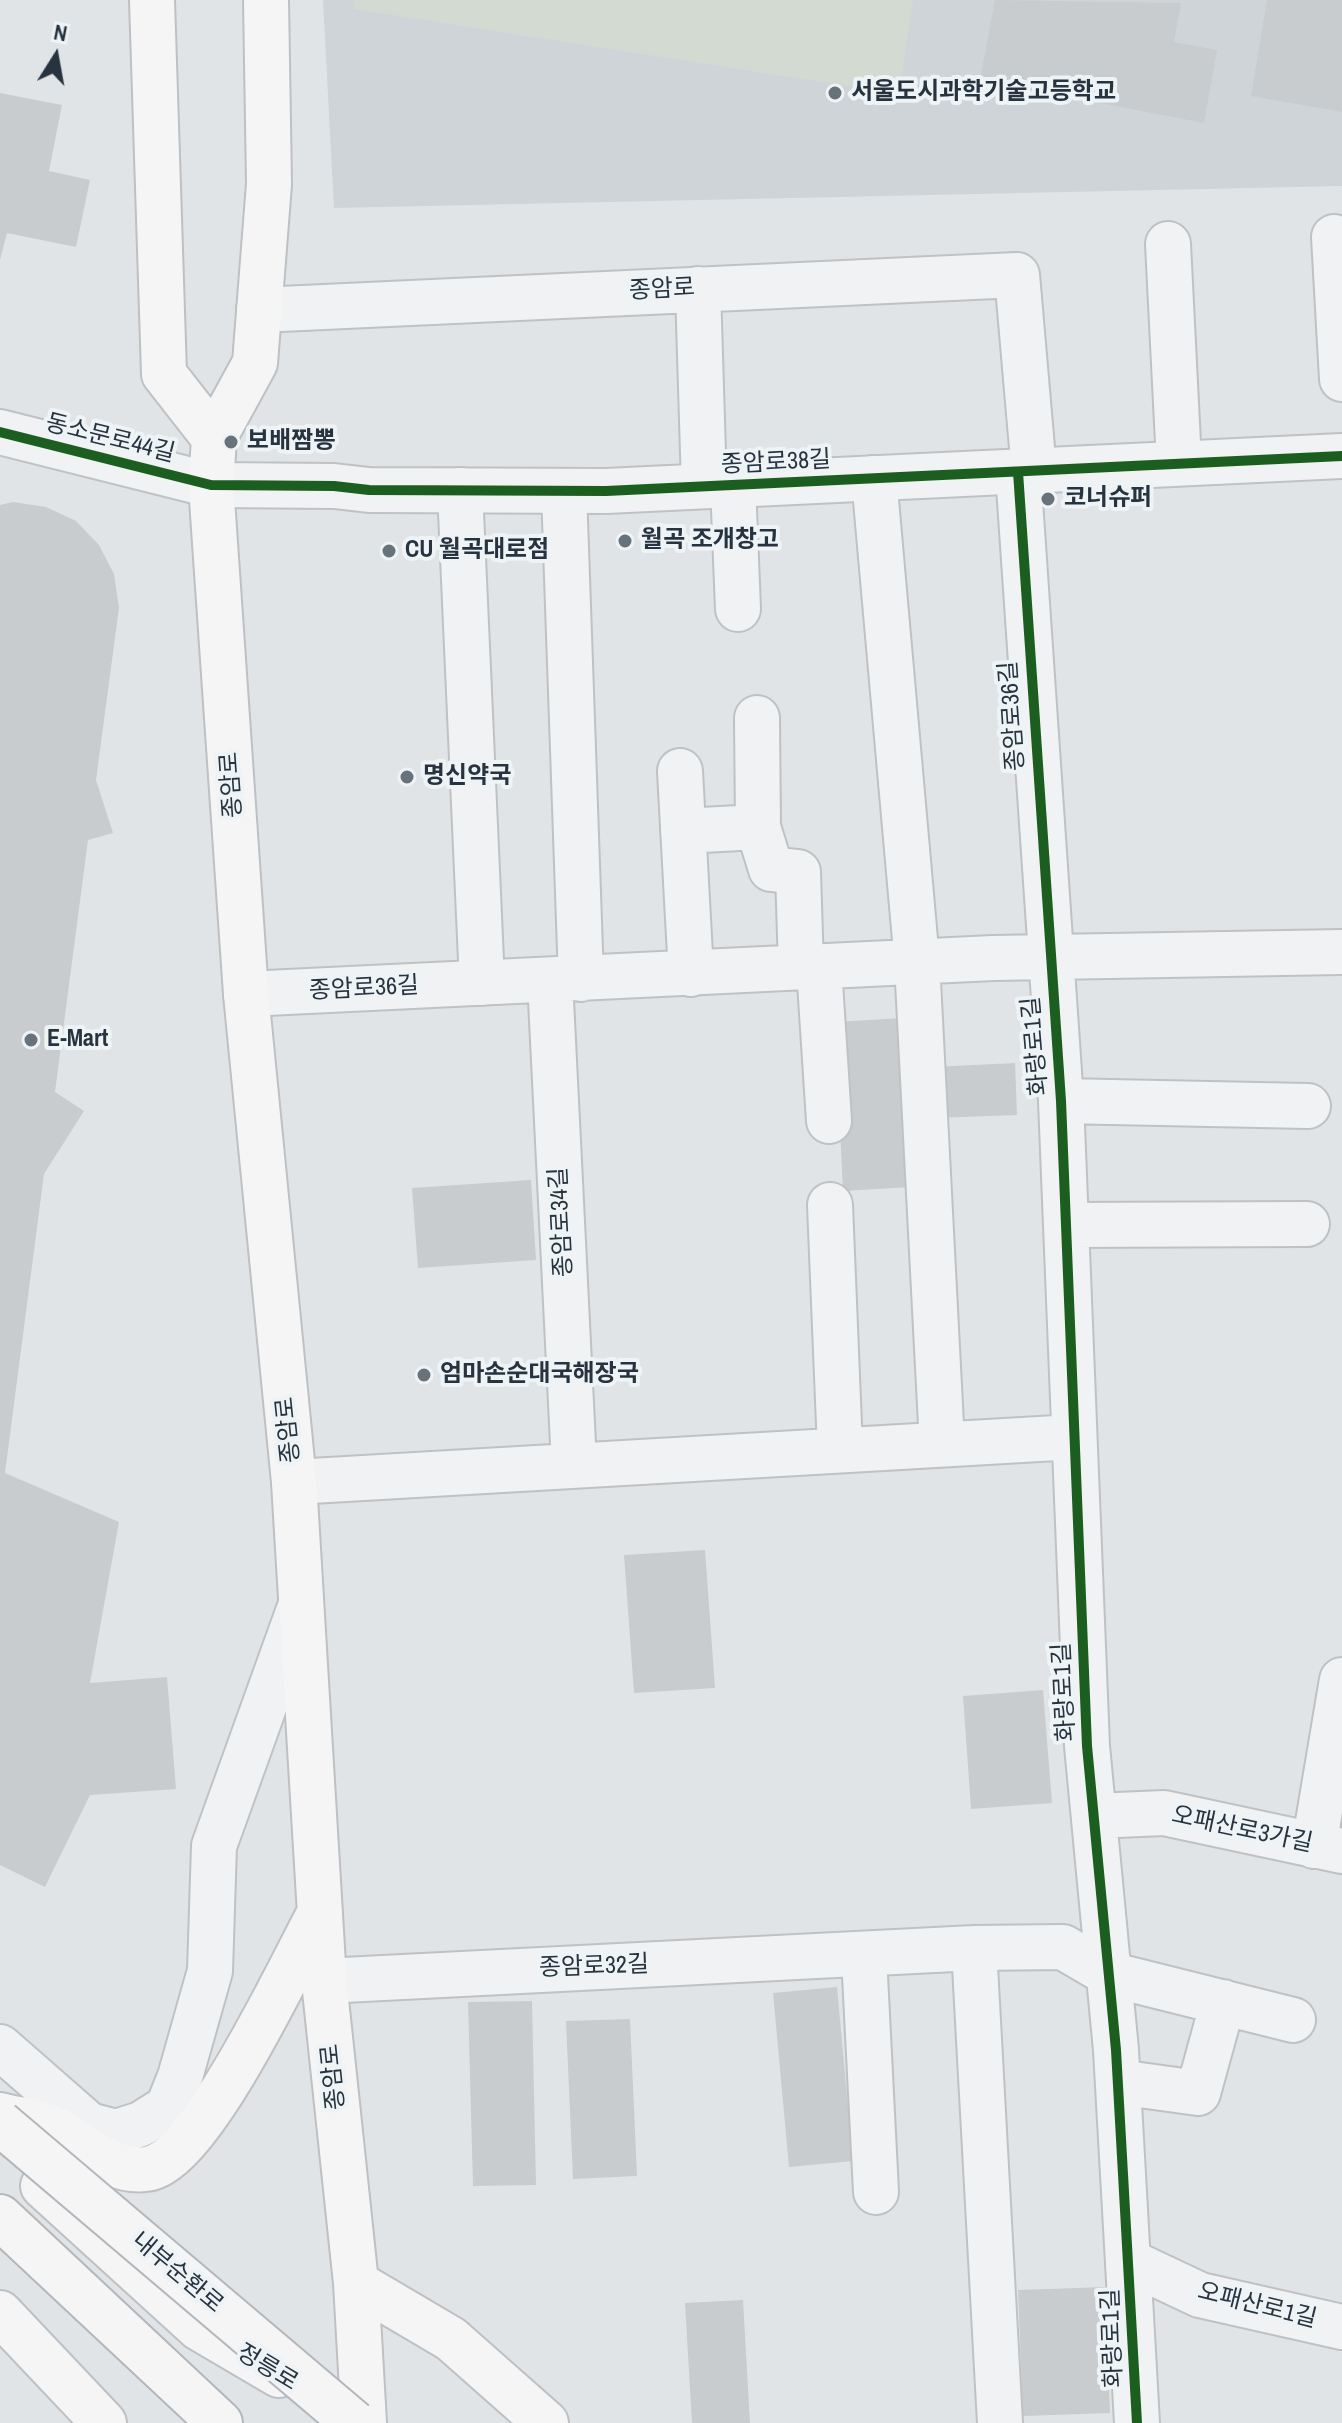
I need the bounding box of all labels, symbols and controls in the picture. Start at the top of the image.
north arrow [16,16,96,96]
text: N [51,16,70,48]
place label: 서울도시과학기술고등학교 [851,79,1116,107]
marker: 서울도시과학기술고등학교 [826,84,844,102]
street label: 종암로 [628,274,696,306]
street label: 동소문로44길 [42,409,178,469]
place label: 보배짬뽕 [247,428,335,456]
marker: 보배짬뽕 [222,433,240,451]
street label: 종암로38길 [720,446,832,480]
place label: 코너슈퍼 [1064,485,1152,513]
marker: 코너슈퍼 [1039,490,1057,508]
place label: 월곡 조개창고 [641,527,779,555]
marker: 월곡 조개창고 [616,532,634,550]
place label: CU 월곡대로점 [405,537,549,565]
marker: CU 월곡대로점 [380,542,398,560]
street label: 종암로36길 [995,660,1031,772]
street label: 종암로 [215,751,249,819]
place label: 명신약국 [423,763,511,791]
marker: 명신약국 [398,768,416,786]
street label: 종암로36길 [308,972,420,1006]
street label: 화랑로1길 [1017,995,1055,1097]
place label: E-Mart [47,1026,108,1054]
marker: E-Mart [22,1031,40,1049]
street label: 종암로34길 [545,1166,579,1278]
place label: 엄마손순대국해장국 [440,1361,639,1389]
marker: 엄마손순대국해장국 [415,1366,433,1384]
street label: 종암로 [271,1396,307,1464]
street label: 화랑로1길 [1048,1642,1082,1742]
street label: 오패산로3가길 [1169,1801,1315,1859]
street label: 종암로32길 [538,1951,650,1983]
street label: 종암로 [316,2043,352,2111]
street label: 내부순환로 [125,2226,229,2320]
street label: 오패산로1길 [1195,2277,1319,2335]
street label: 화랑로1길 [1097,2288,1129,2388]
street label: 정릉로 [231,2339,303,2397]

